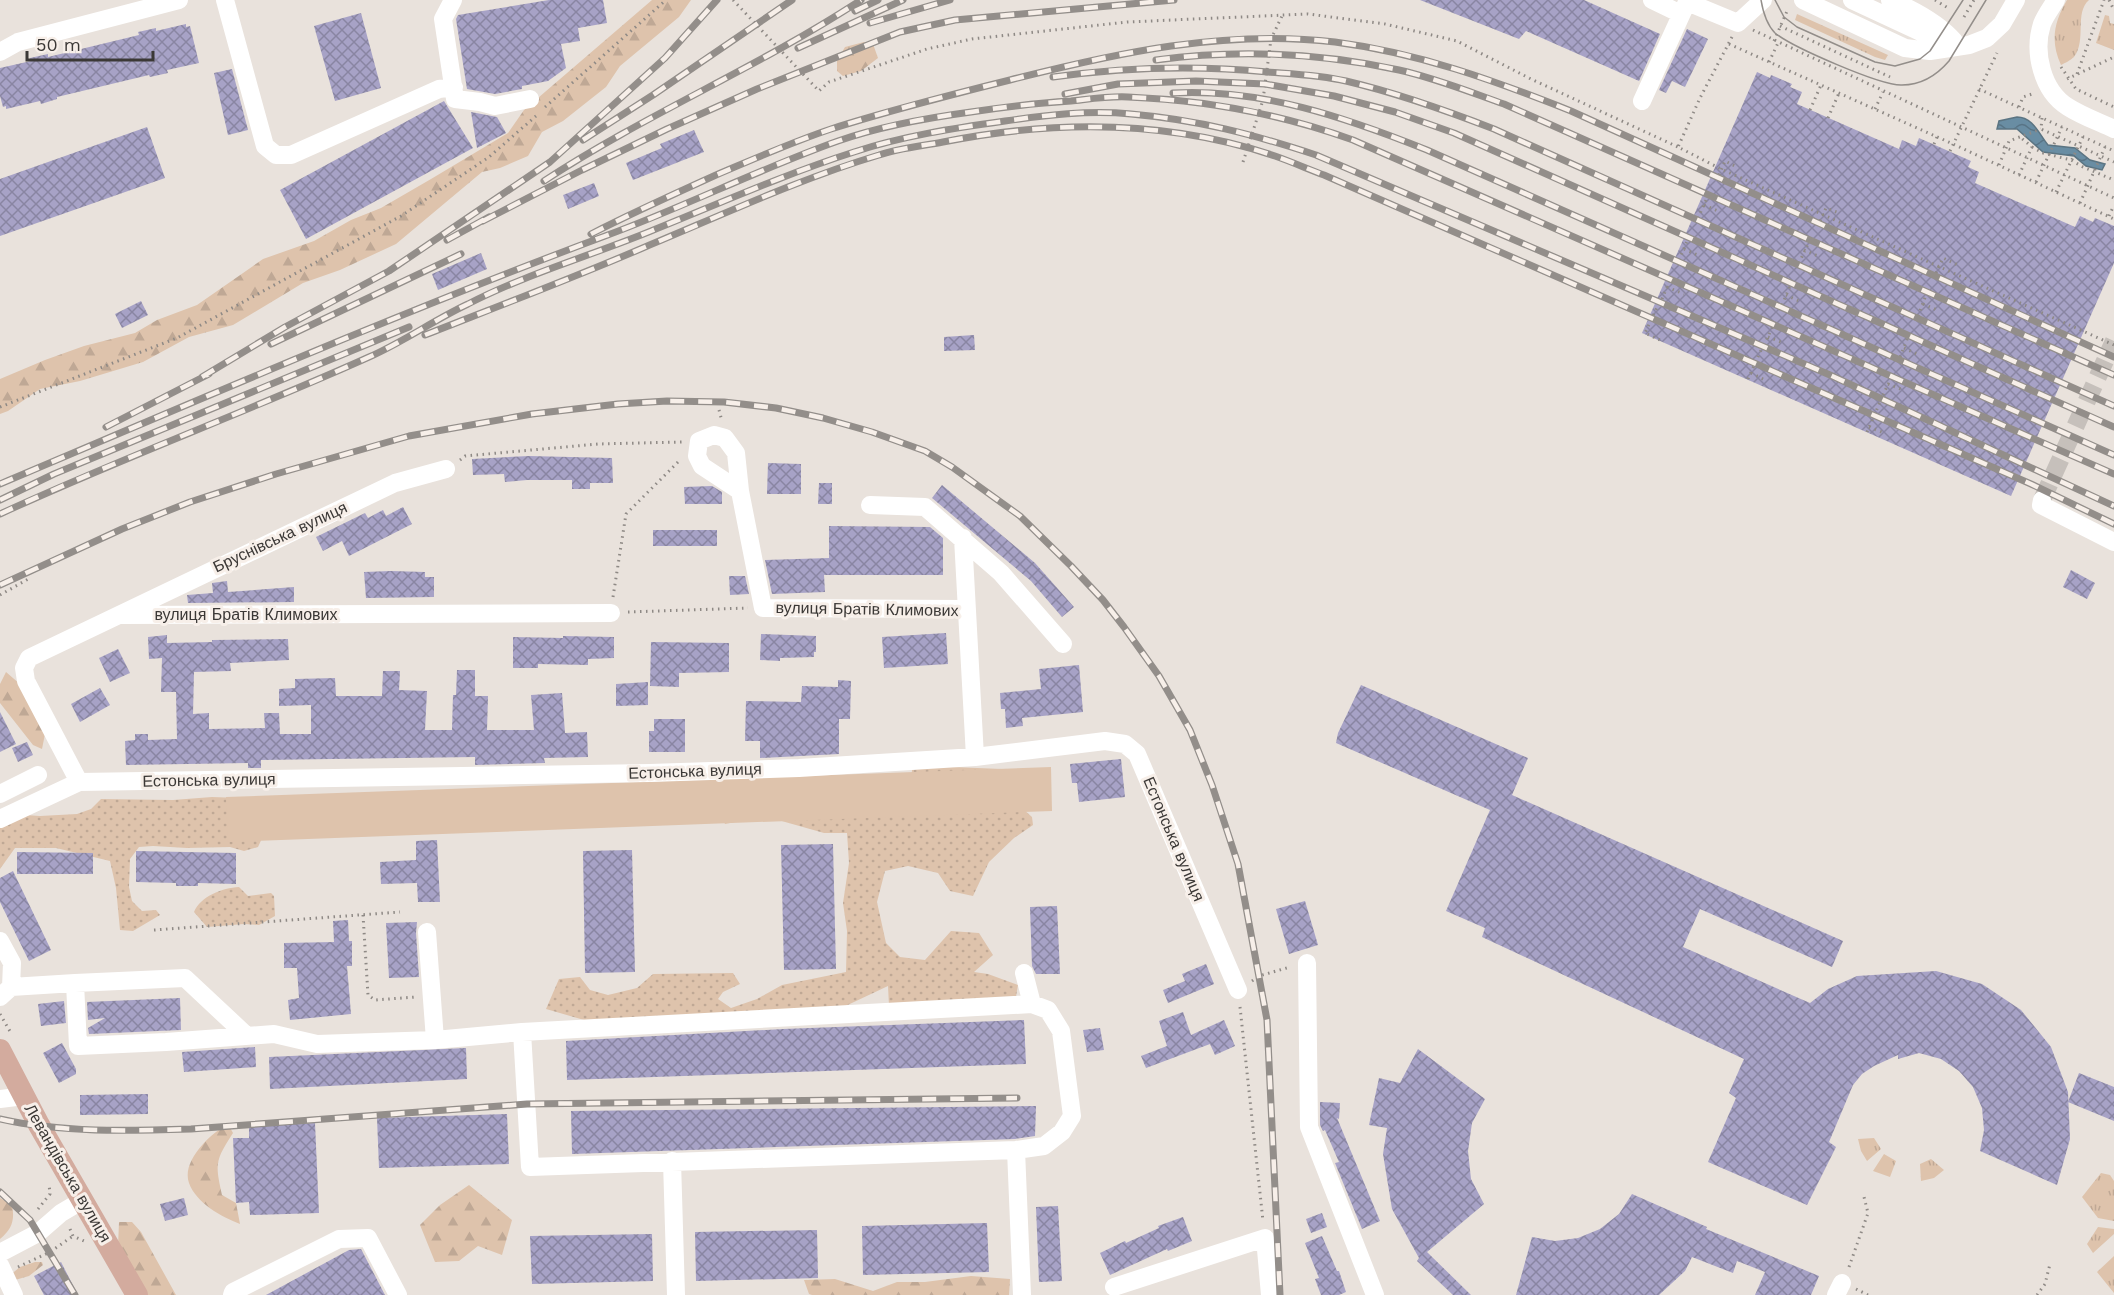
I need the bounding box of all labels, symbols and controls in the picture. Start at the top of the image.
scale bar [27,24,153,62]
text: 50 m [36,34,81,55]
street label: Бруснівська вулиця [210,498,350,576]
street label: вулиця Братів Климових [775,598,959,620]
street label: вулиця Братів Климових [154,605,338,624]
street label: Естонська вулиця [628,759,762,783]
street label: Естонська вулиця [142,769,276,791]
street label: Естонська вулиця [1139,774,1209,904]
street label: Левандівська вулиця [21,1100,115,1246]

